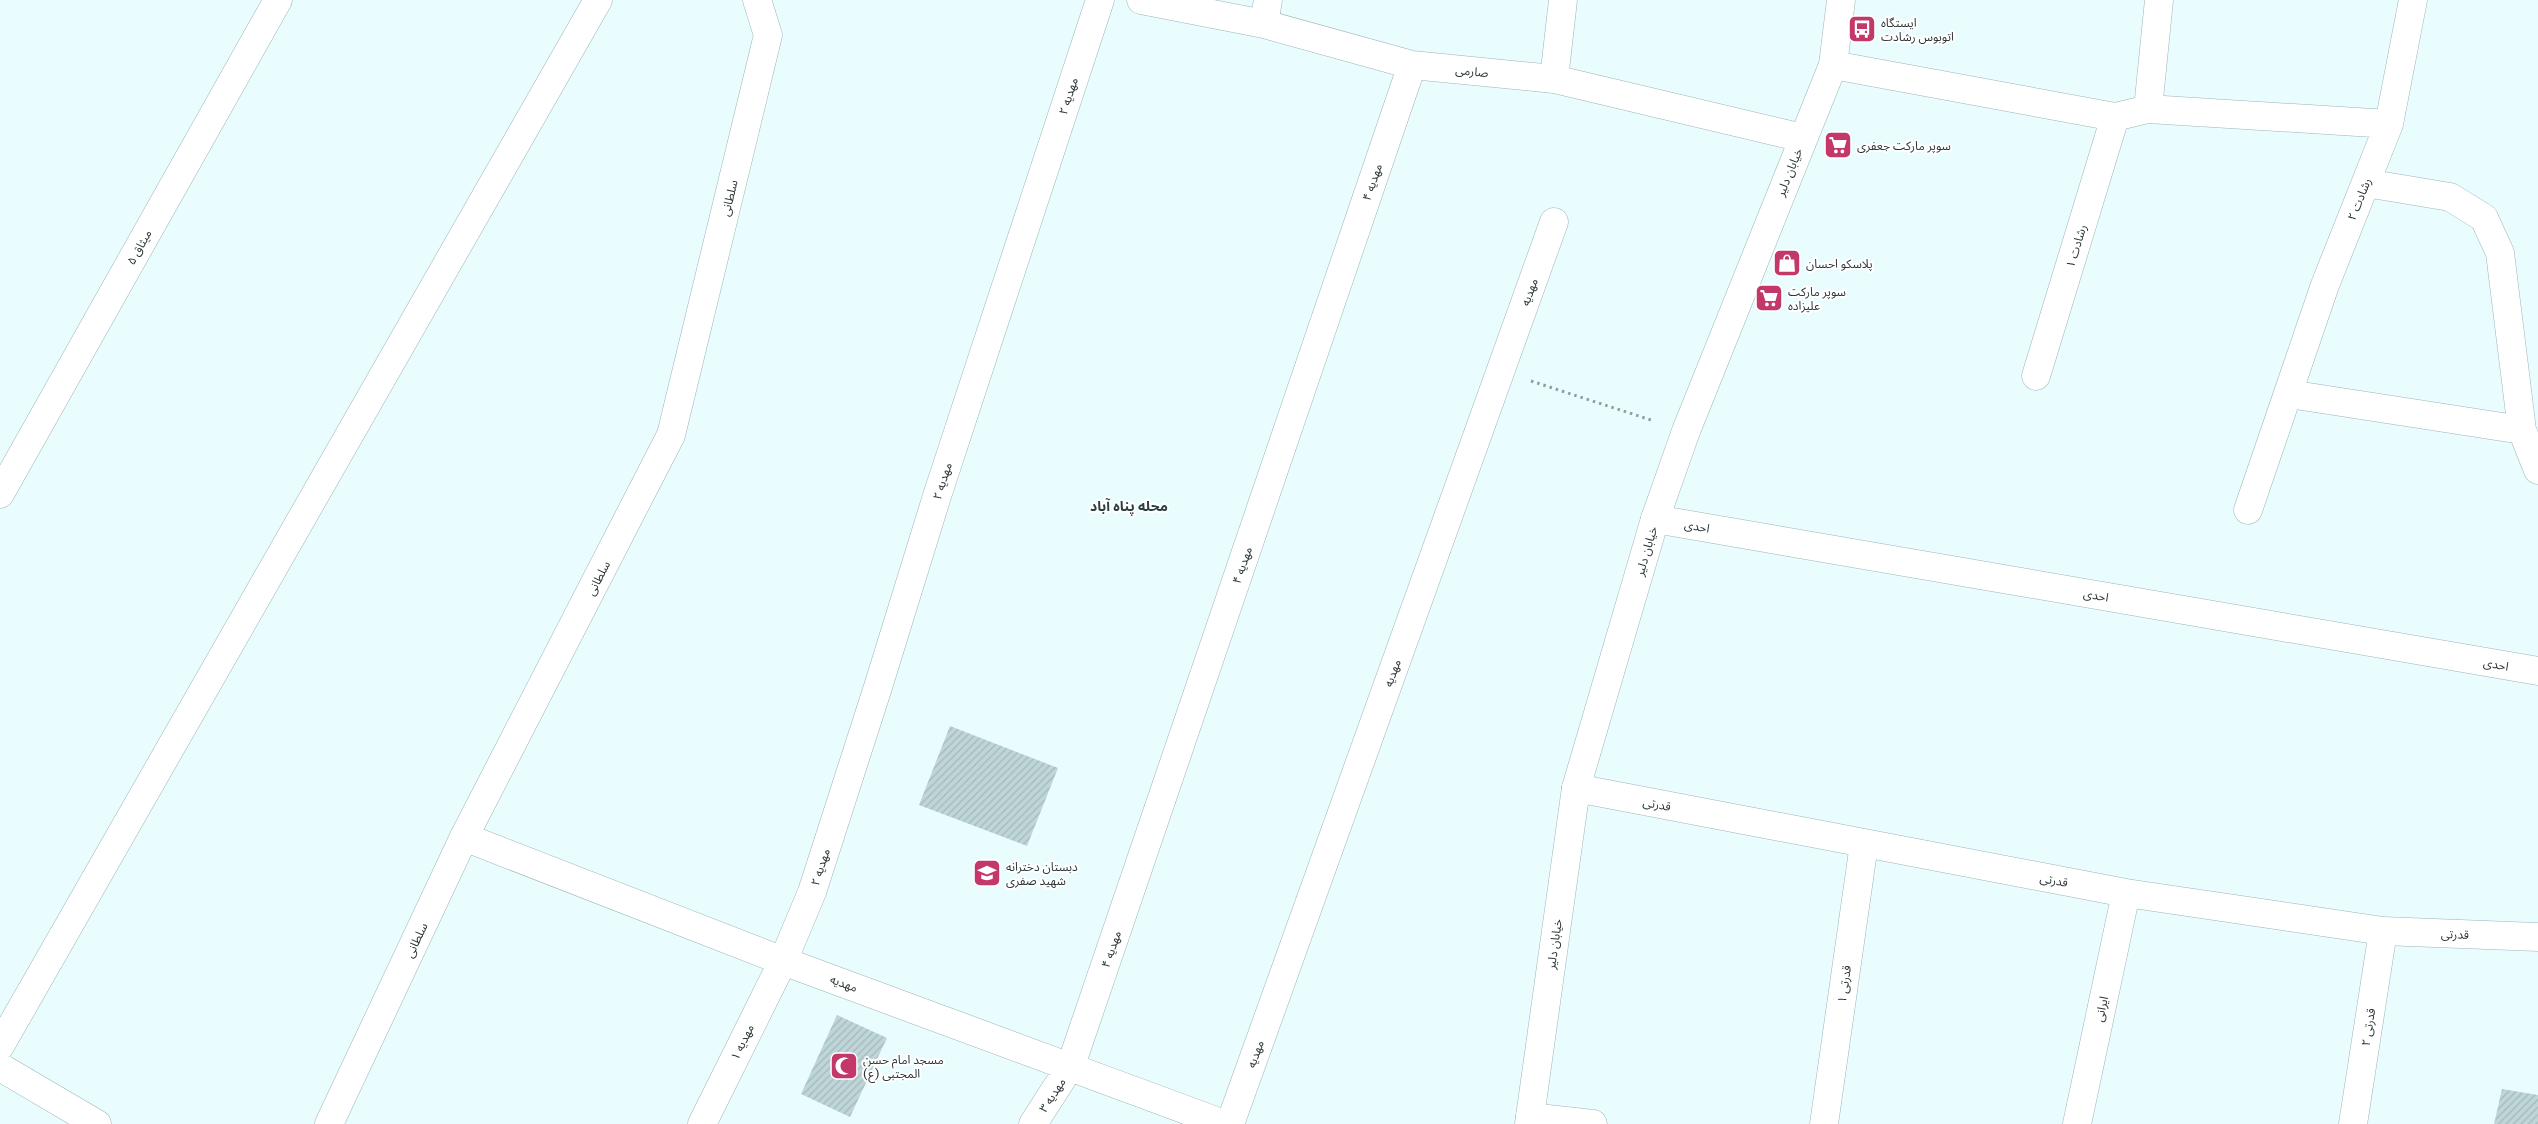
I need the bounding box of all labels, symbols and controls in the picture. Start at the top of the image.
bus stop icon: ایستگاه اتوبوس رشادت [1847,14,1877,44]
place label: ایستگاه اتوبوس رشادت [1881,15,1954,44]
street label: صارمی [1455,62,1490,80]
street label: مهدیه ۲ [1055,76,1081,116]
supermarket icon: سوپر مارکت جعفری [1823,130,1853,160]
place label: سوپر مارکت جعفری [1857,138,1951,154]
street label: خیابان دلیر [1772,146,1806,199]
street label: مهدیه ۴ [1359,162,1385,202]
street label: رشادت ۲ [2344,176,2374,222]
street label: سلطانی [717,178,741,218]
street label: رشادت ۱ [2062,223,2090,269]
street label: میثاق ۵ [123,227,155,267]
shop icon: پلاسکو احسان [1772,248,1802,278]
place label: پلاسکو احسان [1806,256,1873,272]
street label: مهدیه [1517,276,1541,308]
supermarket icon: سوپر مارکت علیزاده [1754,283,1784,313]
place label: سوپر مارکت علیزاده [1788,284,1846,313]
street label: مهدیه ۲ [929,461,955,501]
district label: محله پناه آباد [1090,497,1168,516]
street label: احدی [1683,516,1711,536]
street label: خیابان دلیر [1631,524,1660,579]
street label: مهدیه ۴ [1229,545,1255,585]
street label: سلطانی [583,558,613,598]
street label: احدی [2082,585,2110,605]
street label: احدی [2482,654,2510,674]
street label: مهدیه [1380,657,1404,689]
street label: قدرتی [1642,794,1672,814]
street label: مهدیه ۲ [807,847,833,887]
school or university icon: دبستان دخترانه شهید صفری [972,858,1002,888]
place label: دبستان دخترانه شهید صفری [1006,859,1078,888]
street label: قدرتی [2039,870,2069,890]
street label: خیابان دلیر [1543,918,1565,971]
street label: سلطانی [401,920,431,960]
street label: قدرتی [2441,926,2469,942]
street label: مهدیه ۴ [1098,929,1124,969]
street label: قدرتی ۱ [1834,964,1854,1004]
street label: مهدیه [828,971,860,995]
street label: ایرانی [2091,995,2111,1023]
street label: قدرتی ۲ [2358,1007,2378,1047]
street label: مهدیه ۱ [727,1022,757,1062]
street label: مهدیه [1243,1038,1267,1070]
mosque icon: مسجد امام حسن المجتبی (ع) [829,1051,859,1081]
place label: مسجد امام حسن المجتبی (ع) [863,1052,944,1083]
street label: مهدیه ۳ [1035,1075,1069,1115]

